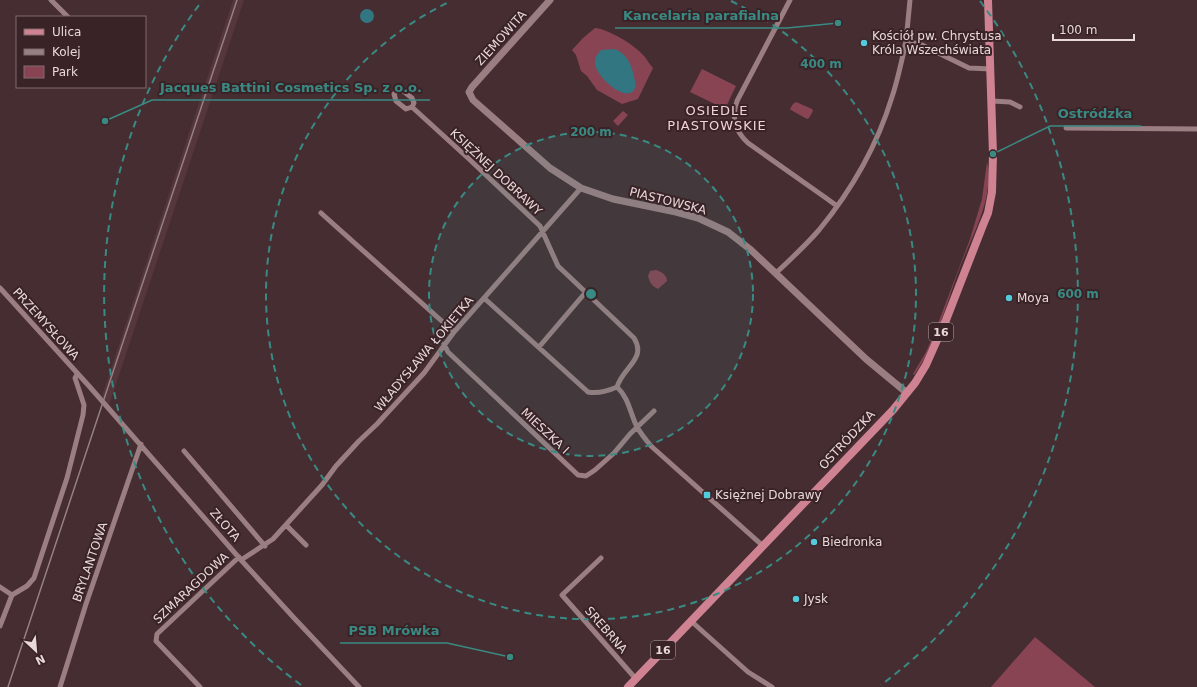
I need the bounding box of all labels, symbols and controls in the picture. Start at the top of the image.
callout: Kancelaria parafialna [615,3,787,28]
street label: ZIEMOWITA [473,7,530,68]
text: Kancelaria parafialna [623,8,779,23]
legend [16,16,146,88]
scale bar [1053,16,1134,42]
text: 100 m [1059,23,1097,37]
text: Ulica [52,25,81,39]
place label: Kościół pw. Chrystusa Króla Wszechświata [872,29,1002,57]
marker: Kościół pw. Chrystusa Króla Wszechświata [859,38,869,48]
text: Kolej [52,45,81,59]
text: 400 m [800,57,842,71]
text: Park [52,65,78,79]
callout: Jacques Battini Cosmetics Sp. z o.o. [152,75,430,100]
text: Jacques Battini Cosmetics Sp. z o.o. [159,80,422,95]
callout: Ostródzka [1050,101,1141,126]
district label: OSIEDLE PIASTOWSKIE [667,103,767,133]
text: Ostródzka [1058,106,1132,121]
street label: KSIĘŻNEJ DOBRAWY [447,125,546,219]
text: 200 m [570,125,612,139]
street label: PIASTOWSKA [628,185,709,218]
street label: PRZEMYSŁOWA [10,285,83,364]
centre of rings [584,287,598,301]
text: 600 m [1057,287,1099,301]
place label: Moya [1017,291,1049,305]
street label: WŁADYSŁAWA ŁOKIETKA [372,293,477,415]
marker: Moya [1004,293,1014,303]
road number: 16 [929,323,953,341]
street label: MIESZKA I [518,405,572,457]
street label: OSTRÓDZKA [815,406,878,472]
place label: Księżnej Dobrawy [715,488,822,502]
marker: Księżnej Dobrawy [702,490,712,500]
street label: ZŁOTA [207,506,244,545]
street label: BRYLANTOWA [70,520,110,604]
place label: Biedronka [822,535,882,549]
marker: Biedronka [809,537,819,547]
street label: SZMARAGDOWA [151,549,232,626]
place label: Jysk [803,592,828,606]
marker: Jysk [791,594,801,604]
street label: SREBRNA [582,604,631,657]
callout: PSB Mrówka [340,618,447,643]
text: PSB Mrówka [348,623,440,638]
north arrow [16,631,56,671]
road number: 16 [651,641,675,659]
text: N [33,652,47,667]

